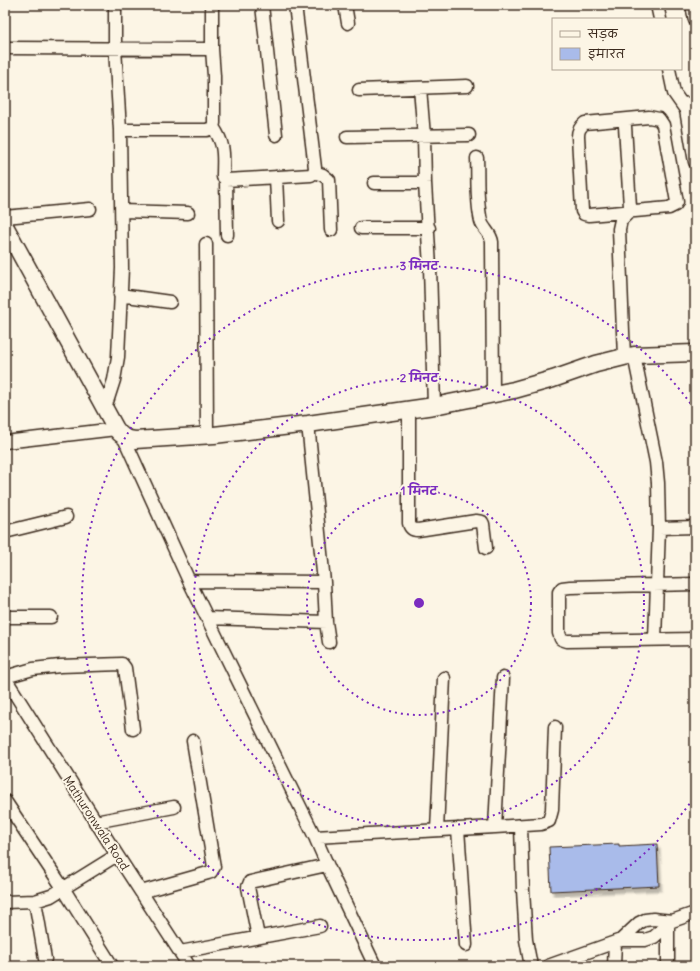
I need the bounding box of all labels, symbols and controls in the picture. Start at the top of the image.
legend [552,18,682,70]
text: सड़क [587,26,619,42]
text: इमारत [588,46,626,61]
text: 3 मिनट [400,257,440,273]
text: 2 मिनट [400,369,439,385]
text: 1 मिनट [401,482,439,498]
centre of rings [412,596,426,610]
street label: Mathuronwala Road [60,773,133,873]

